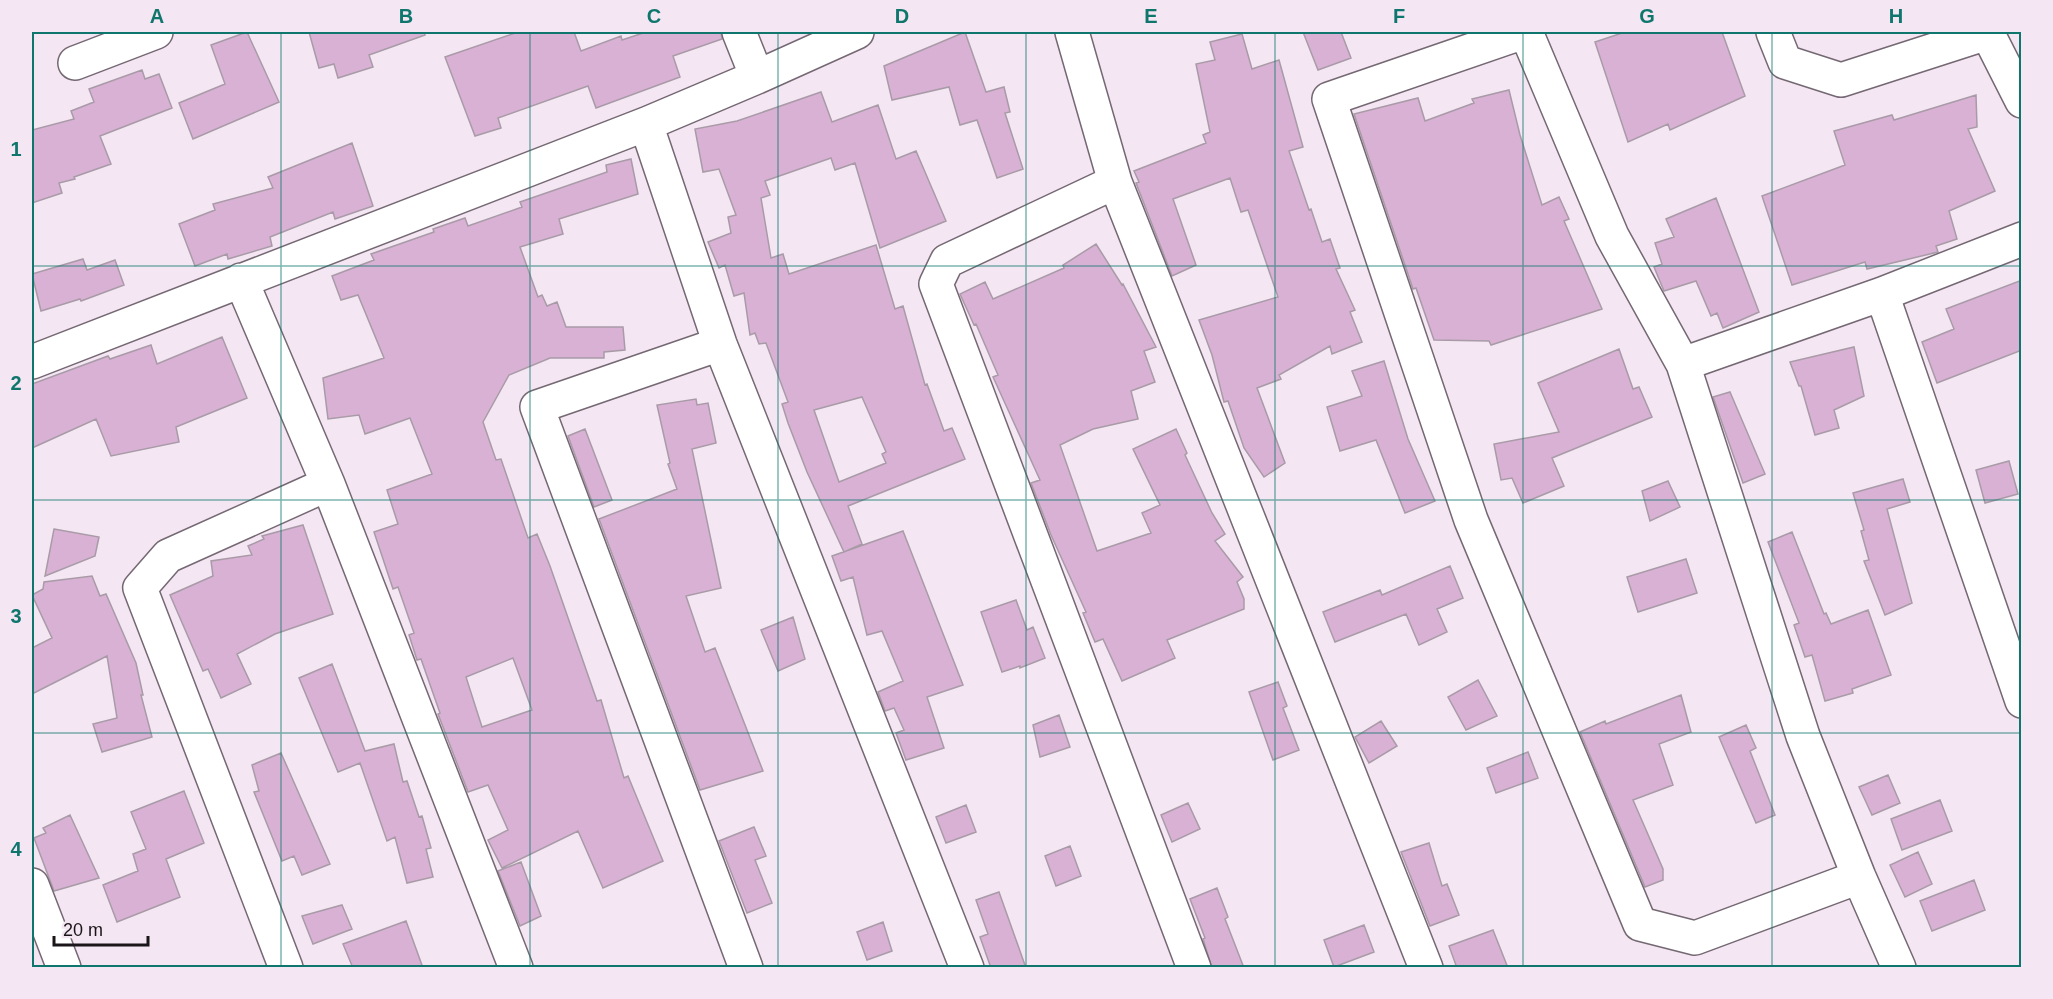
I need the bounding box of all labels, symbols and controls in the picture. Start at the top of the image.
text: A [150,5,164,27]
text: B [399,5,413,27]
text: C [647,5,661,27]
text: D [895,5,909,27]
text: E [1144,5,1158,27]
text: F [1393,5,1405,27]
text: G [1639,5,1655,27]
text: H [1889,5,1903,27]
text: 1 [10,138,22,160]
text: 2 [10,372,22,394]
text: 3 [10,605,22,627]
text: 4 [10,838,22,860]
scale bar [54,909,148,947]
text: 20 m [63,920,103,940]

